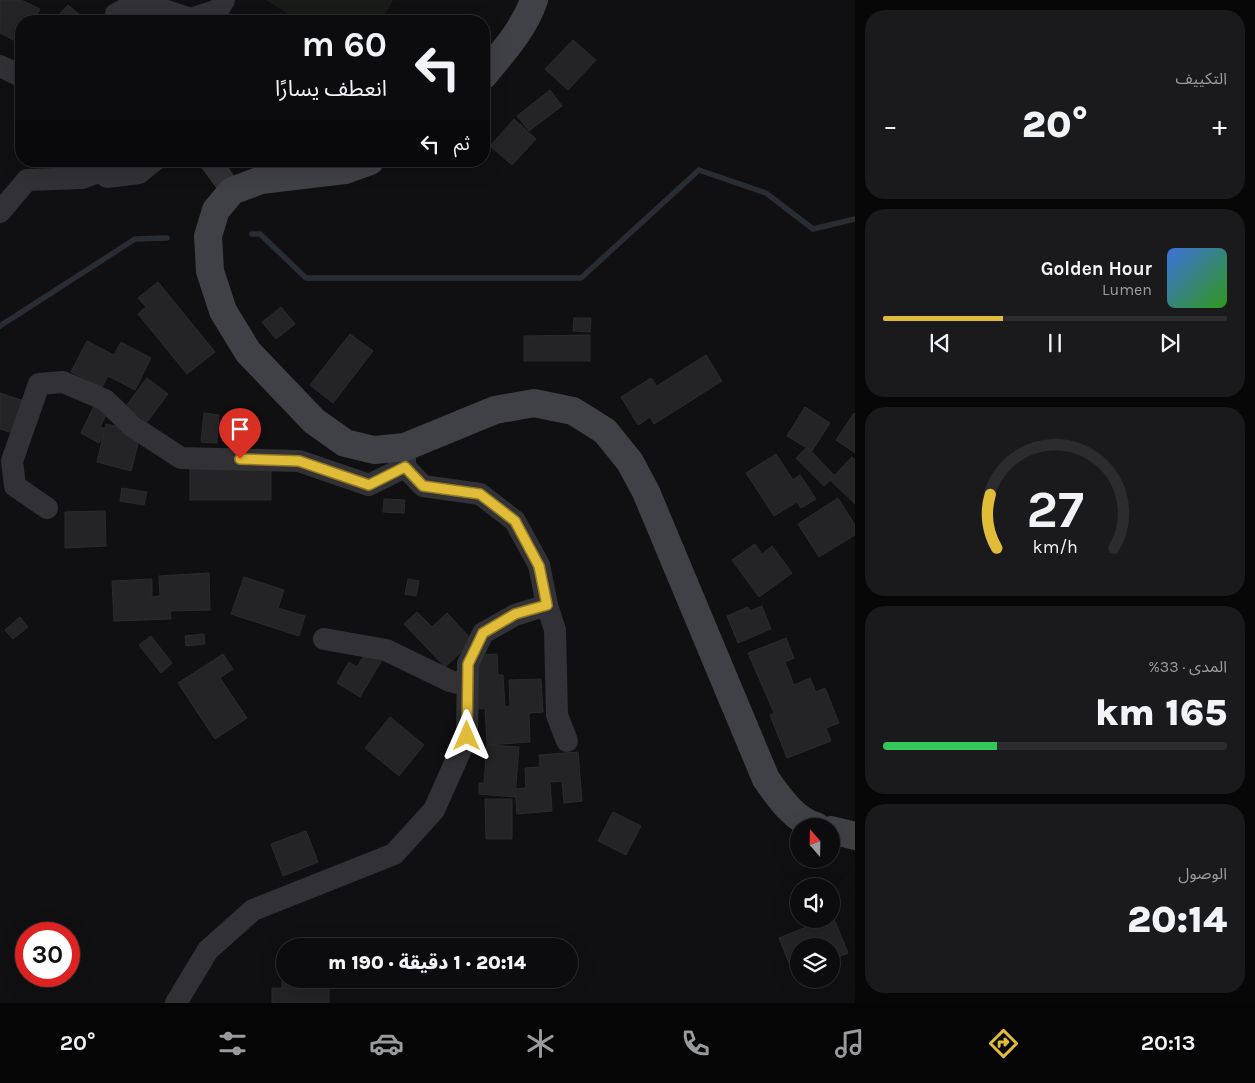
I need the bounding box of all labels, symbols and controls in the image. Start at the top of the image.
text: 60 m [302,24,387,65]
icon: left [405,35,470,100]
text: التكييف [1175,69,1227,88]
text: انعطف يسارًا [275,76,387,102]
text: 20° [1022,102,1088,147]
text: − [883,109,898,142]
text: + [1212,109,1227,142]
icon: left [416,130,444,158]
text: ثم [454,133,470,155]
text: Golden Hour [1041,258,1152,280]
text: Lumen [1102,280,1152,299]
icon: previous [926,329,954,357]
icon: pause [1041,329,1069,357]
icon: next [1156,329,1184,357]
pin [219,408,261,459]
icon: arrive [226,415,254,443]
text: 27 [1026,479,1084,540]
text: km/h [1032,537,1078,558]
text: المدى · 33% [1148,657,1227,676]
text: 165 km [1095,690,1227,735]
position arrow [440,709,492,761]
north arrow [790,818,840,868]
map controls [790,818,840,988]
text: الوصول [1178,864,1227,883]
button: sound [790,878,840,928]
text: 20:14 [1127,897,1227,942]
speed limit sign: 30 [15,922,80,987]
button: layers [790,938,840,988]
text: 20:14 · 1 دقيقة · 190 m [328,952,526,974]
icon: filters [215,1026,250,1061]
icon: car [369,1026,404,1061]
icon: climate [523,1026,558,1061]
icon: phone [678,1026,713,1061]
icon: music [832,1026,867,1061]
icon: directions [986,1026,1021,1061]
text: 20° [60,1030,95,1056]
text: 20:13 [1141,1030,1195,1056]

